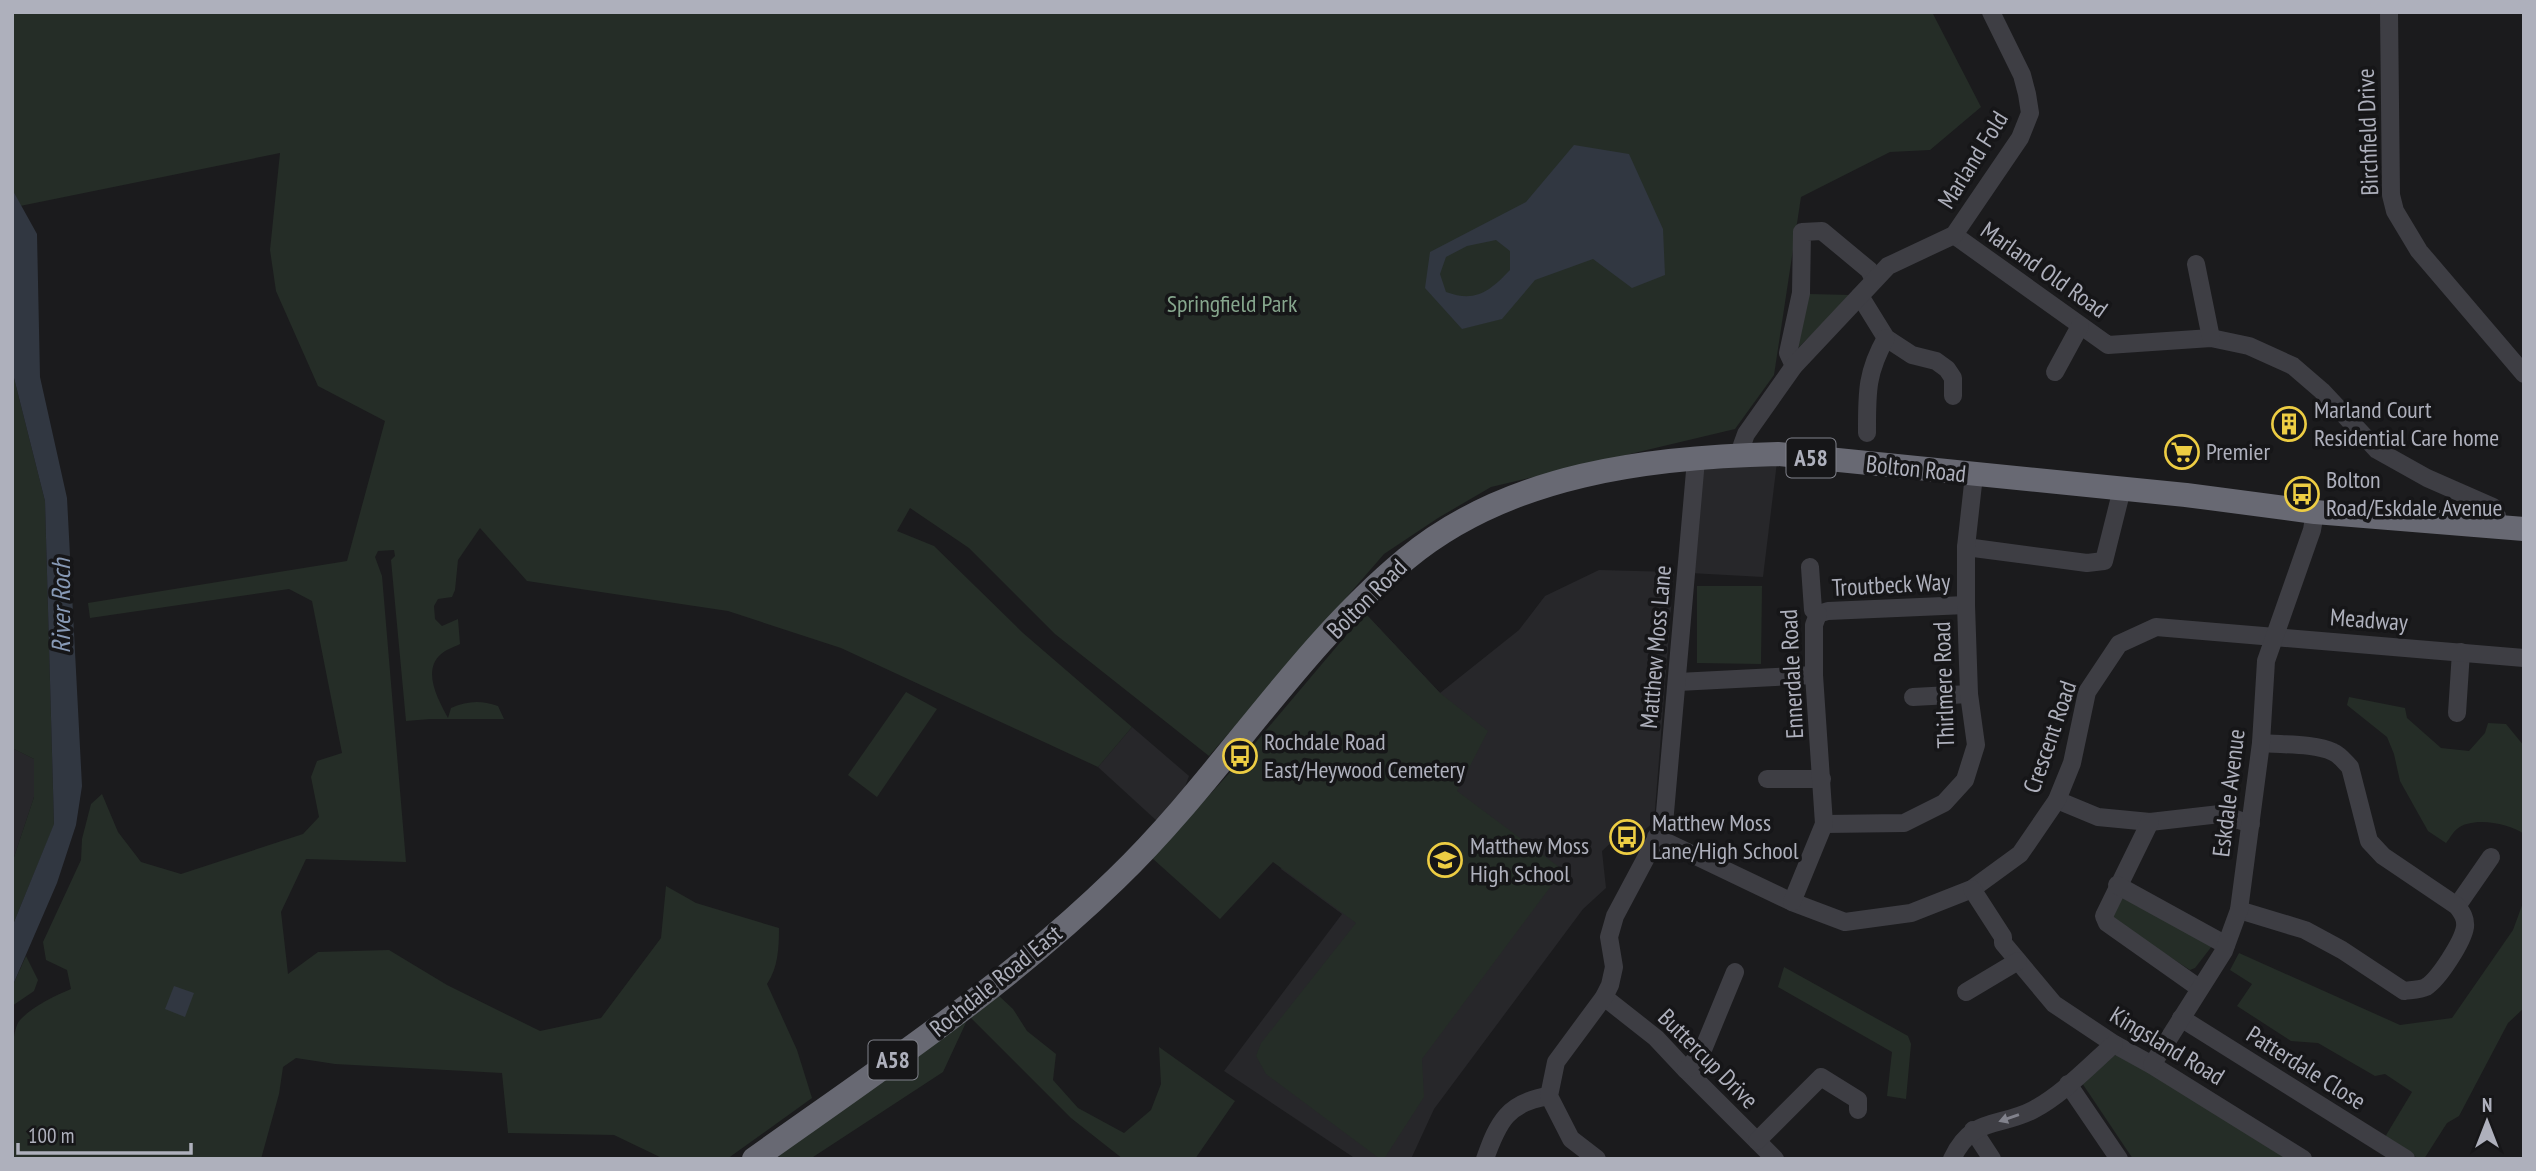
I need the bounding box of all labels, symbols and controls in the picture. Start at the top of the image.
street label: Birchfield Drive [2350,68,2385,196]
street label: Marland Fold [1931,105,2015,214]
street label: Marland Old Road [1975,214,2114,325]
park label: Springfield Park [1167,288,1298,319]
place label: Marland Court Residential Care home [2314,394,2499,453]
building icon: Marland Court Residential Care home [2270,405,2308,443]
supermarket icon: Premier [2163,433,2201,471]
place label: Premier [2206,436,2270,467]
road number: A58 [1786,438,1836,478]
street label: Bolton Road [1864,448,1968,489]
place label: Bolton Road/Eskdale Avenue [2326,464,2502,523]
bus stop icon: Bolton Road/Eskdale Avenue [2283,475,2321,513]
street label: Bolton Road [1320,552,1413,645]
water label: River Roch [44,557,77,653]
street label: Matthew Moss Lane [1633,564,1678,730]
street label: Troutbeck Way [1831,566,1951,603]
street label: Meadway [2329,601,2409,638]
street label: Ennerdale Road [1773,609,1810,739]
street label: Thirlmere Road [1926,621,1961,749]
street label: Crescent Road [2016,677,2083,797]
place label: Rochdale Road East/Heywood Cemetery [1264,726,1465,785]
street label: Eskdale Avenue [2205,727,2252,859]
bus stop icon: Rochdale Road East/Heywood Cemetery [1221,737,1259,775]
place label: Matthew Moss Lane/High School [1652,807,1799,866]
bus stop icon: Matthew Moss Lane/High School [1608,818,1646,856]
place label: Matthew Moss High School [1470,830,1589,889]
school or university icon: Matthew Moss High School [1426,841,1464,879]
street label: Rochdale Road East [923,918,1068,1043]
street label: Kingsland Road [2104,999,2230,1092]
street label: Buttercup Drive [1652,1002,1765,1115]
street label: Patterdale Close [2241,1019,2372,1116]
road number: A58 [868,1040,917,1079]
north arrow [2452,1087,2522,1157]
text: N [2482,1093,2492,1117]
scale bar [18,1112,191,1156]
one-way arrow [1999,1113,2020,1123]
text: 100 m [28,1122,74,1149]

